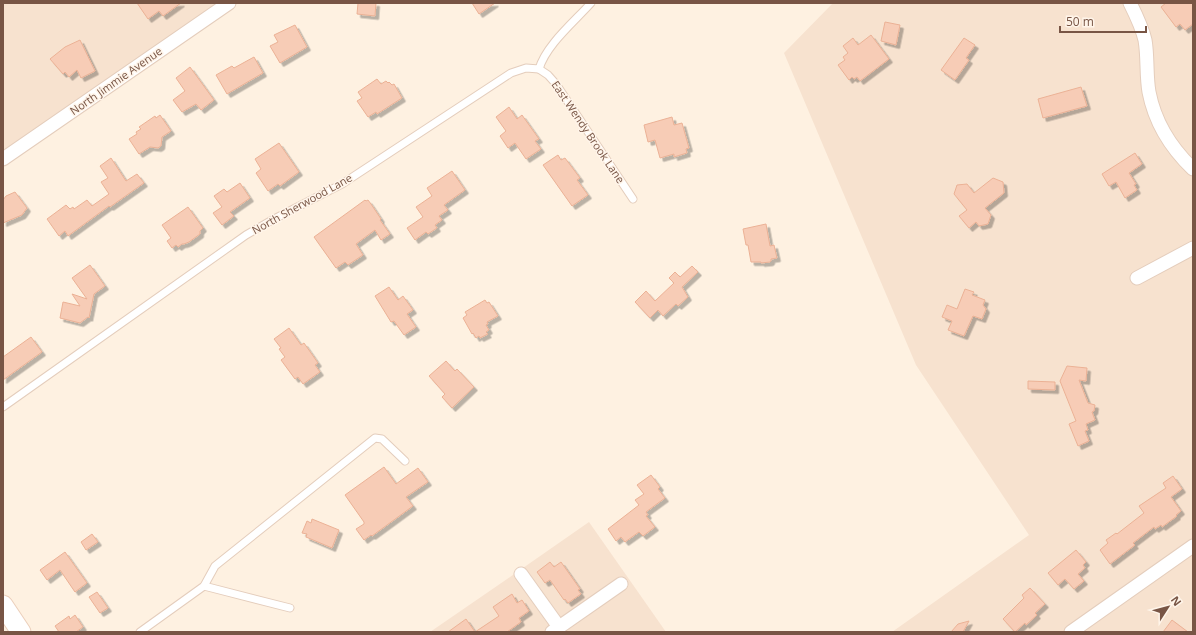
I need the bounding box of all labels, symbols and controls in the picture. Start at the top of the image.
scale bar [1060,8,1146,34]
text: 50 m [1066,13,1094,30]
street label: North Jimmie Avenue [67,43,165,118]
street label: East Wendy Brook Lane [548,77,628,186]
street label: North Sherwood Lane [249,170,355,237]
north arrow [1148,587,1188,627]
text: N [1168,593,1185,609]

